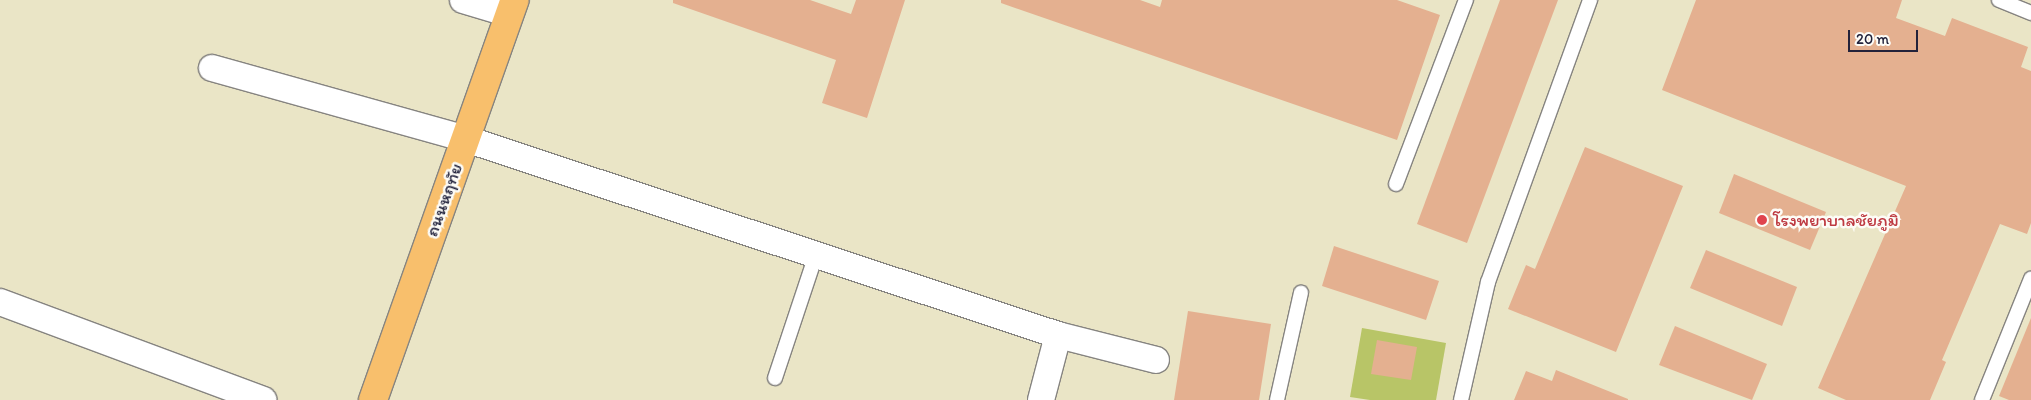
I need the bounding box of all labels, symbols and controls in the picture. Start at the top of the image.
scale bar [1851,20,1921,52]
text: 20 m [1856,30,1889,48]
street label: ถนนหฤทัย [421,161,467,239]
place label: โรงพยาบาลชัยภูมิ [1773,209,1899,231]
marker: โรงพยาบาลชัยภูมิ [1755,213,1769,227]

